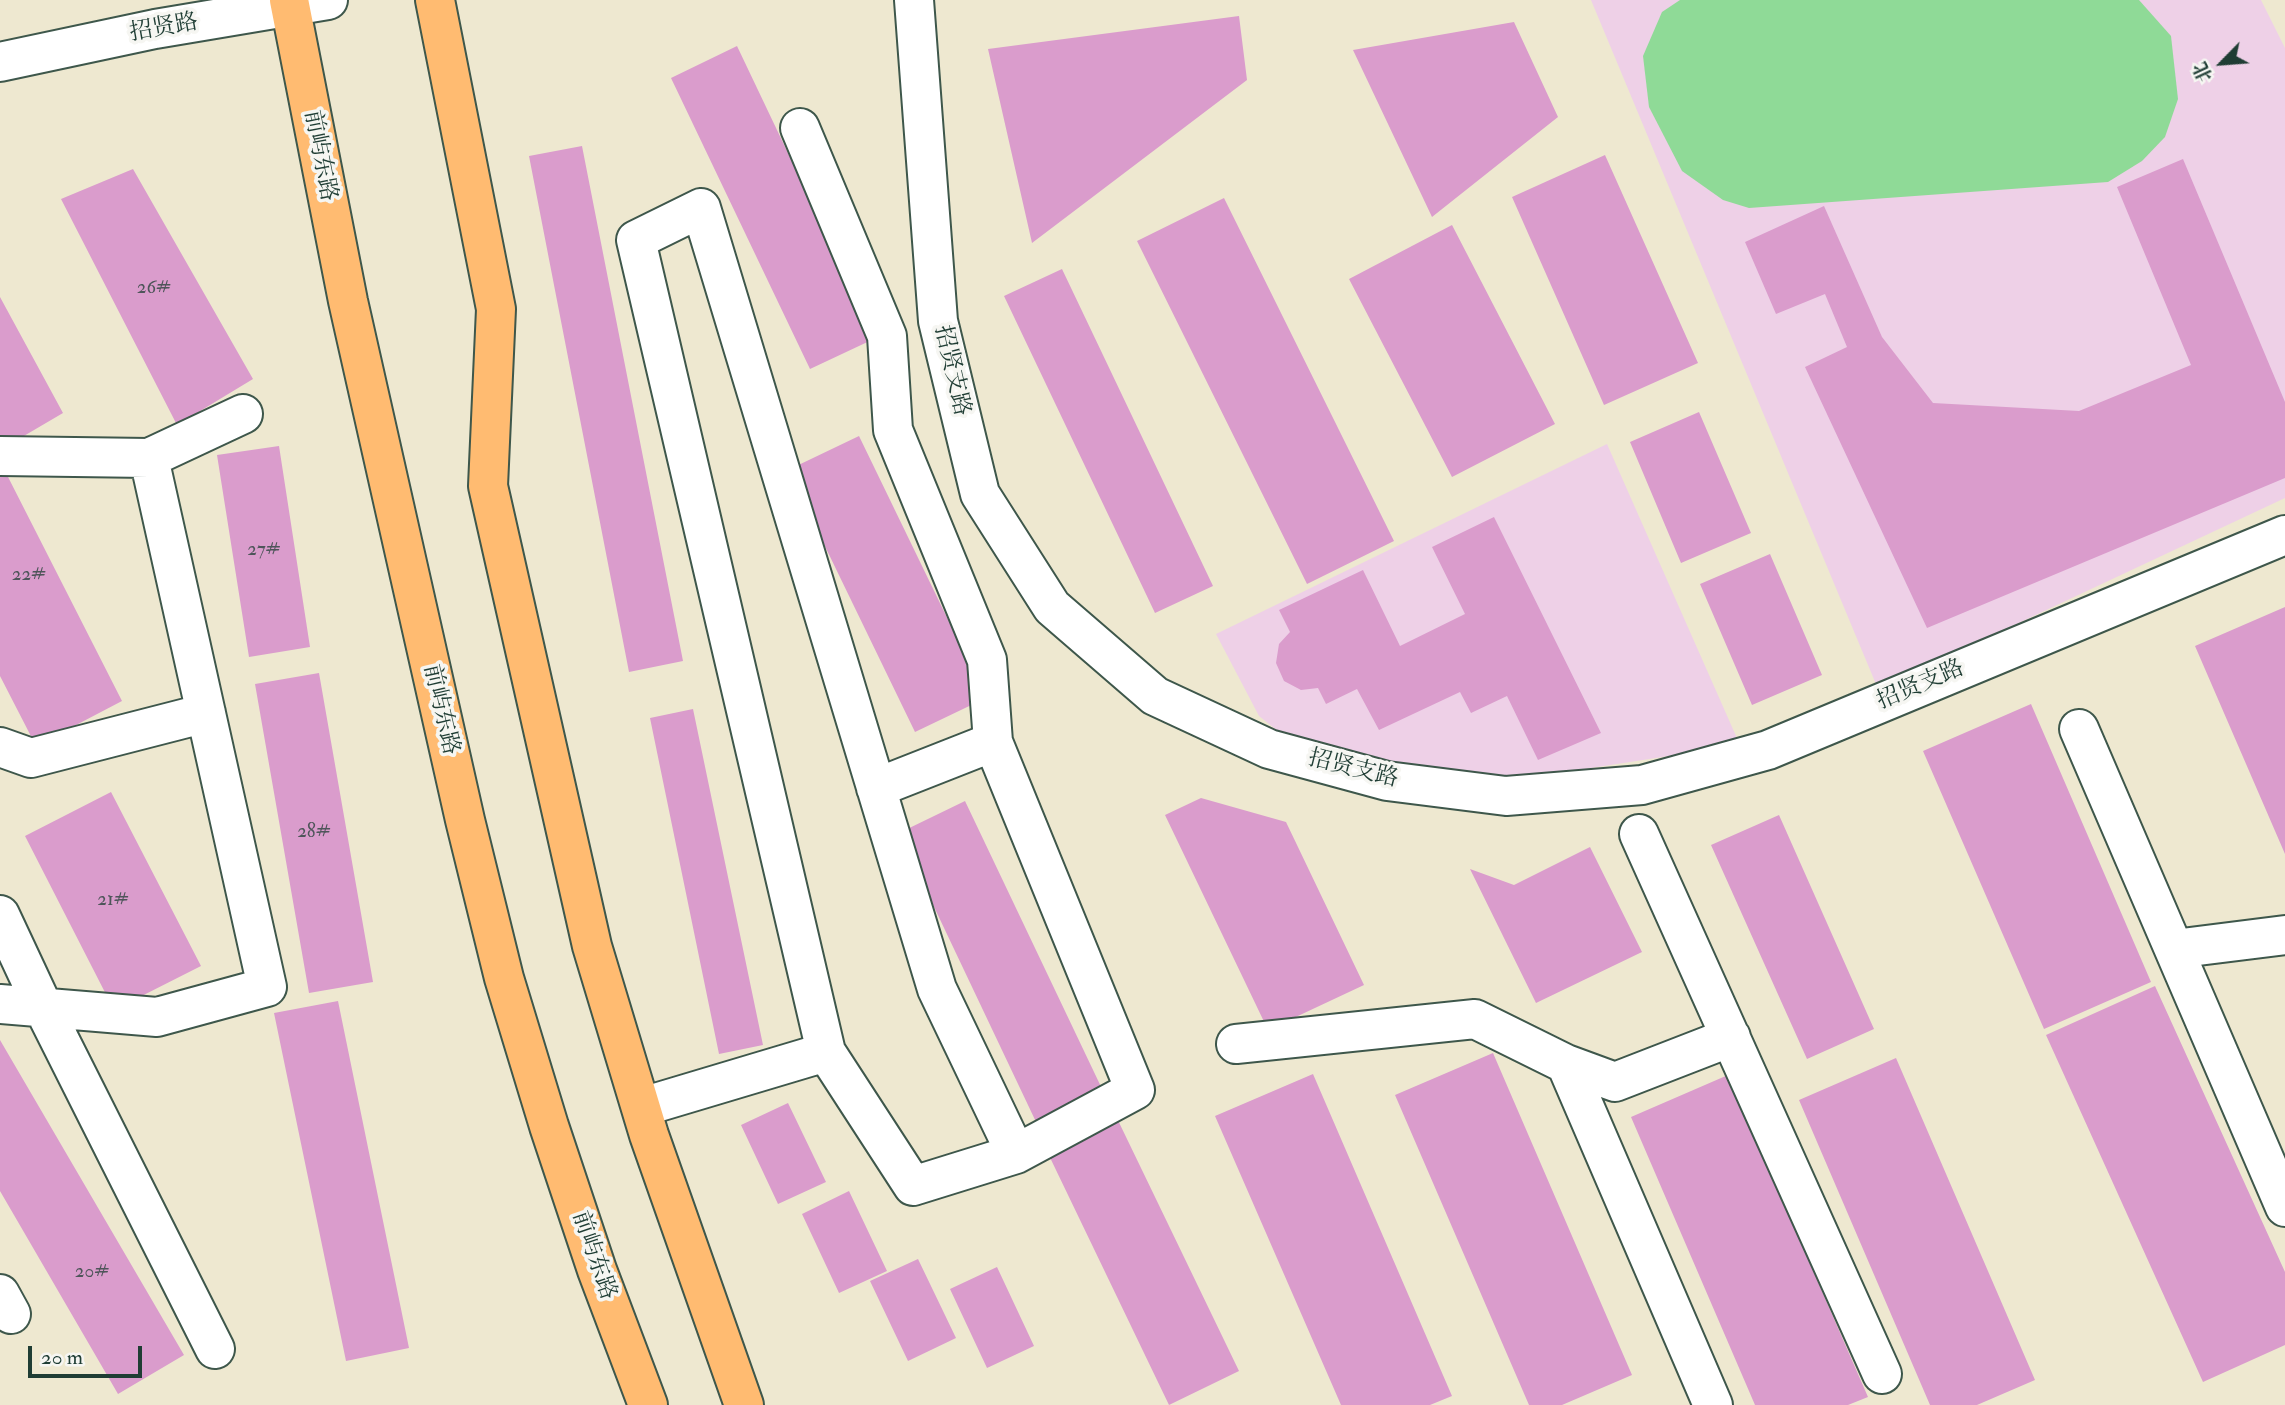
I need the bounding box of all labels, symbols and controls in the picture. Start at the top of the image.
street label: 招贤路 [128,9,200,49]
north arrow [2187,28,2257,98]
text: 北 [2188,58,2218,86]
street label: 前屿东路 [297,108,341,204]
house number: 26# [137,278,171,300]
street label: 招贤支路 [927,323,975,419]
house number: 27# [247,540,281,562]
house number: 22# [12,565,46,587]
street label: 招贤支路 [1873,655,1969,717]
street label: 前屿东路 [416,662,464,758]
street label: 招贤支路 [1305,745,1401,795]
house number: 28# [297,822,331,844]
house number: 21# [97,890,129,912]
street label: 前屿东路 [565,1208,621,1304]
house number: 20# [75,1262,109,1284]
scale bar [32,1332,145,1376]
text: 20 m [41,1344,83,1371]

